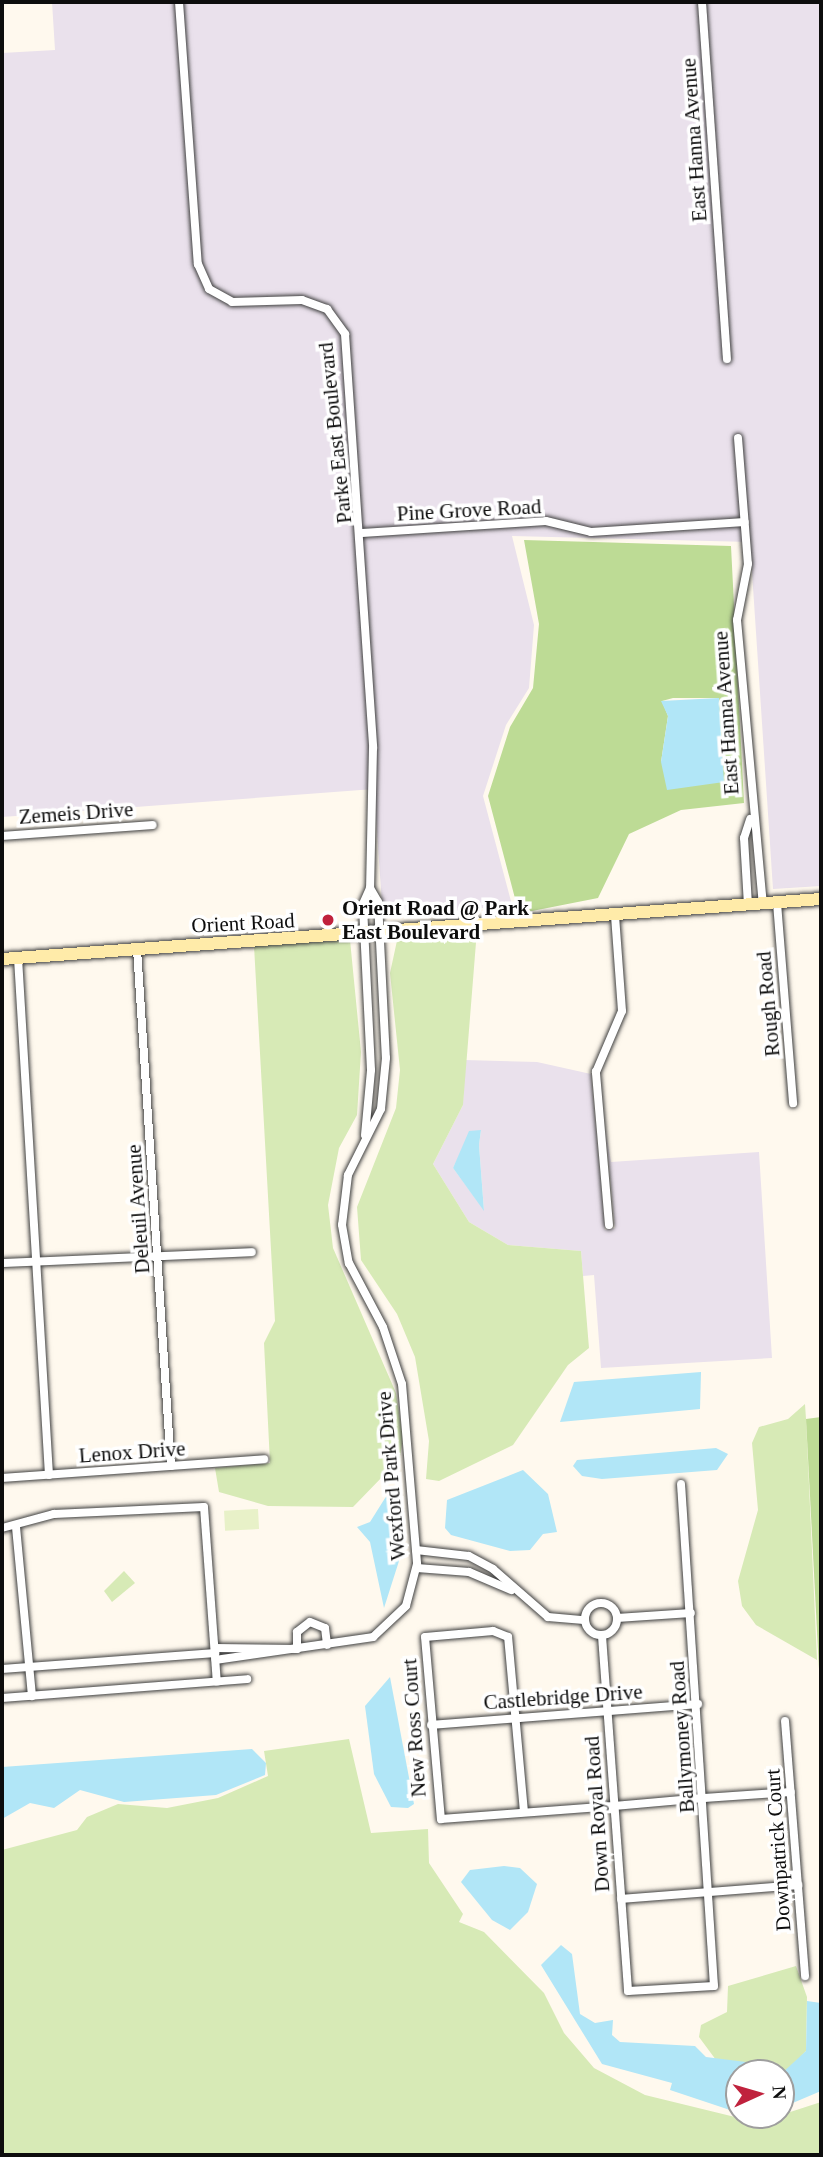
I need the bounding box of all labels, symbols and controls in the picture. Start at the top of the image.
street label: East Hanna Avenue [676,57,712,223]
street label: Parke East Boulevard [313,341,357,525]
street label: Pine Grove Road [396,494,542,526]
street label: East Hanna Avenue [708,630,744,796]
street label: Zemeis Drive [18,796,134,830]
place label: Orient Road @ Park East Boulevard [342,895,529,945]
street label: Orient Road [191,908,295,938]
marker: Orient Road @ Park East Boulevard [320,912,336,928]
street label: Rough Road [751,950,785,1058]
street label: Deleuil Avenue [121,1143,155,1275]
street label: Wexford Park Drive [371,1390,411,1562]
street label: Lenox Drive [78,1436,186,1468]
street label: New Ross Court [397,1658,431,1798]
street label: Ballymoney Road [664,1660,700,1814]
street label: Castlebridge Drive [483,1679,643,1715]
street label: Down Royal Road [579,1735,615,1893]
street label: Downpatrick Court [760,1768,796,1932]
north arrow [725,2059,795,2129]
text: N [768,2085,790,2100]

